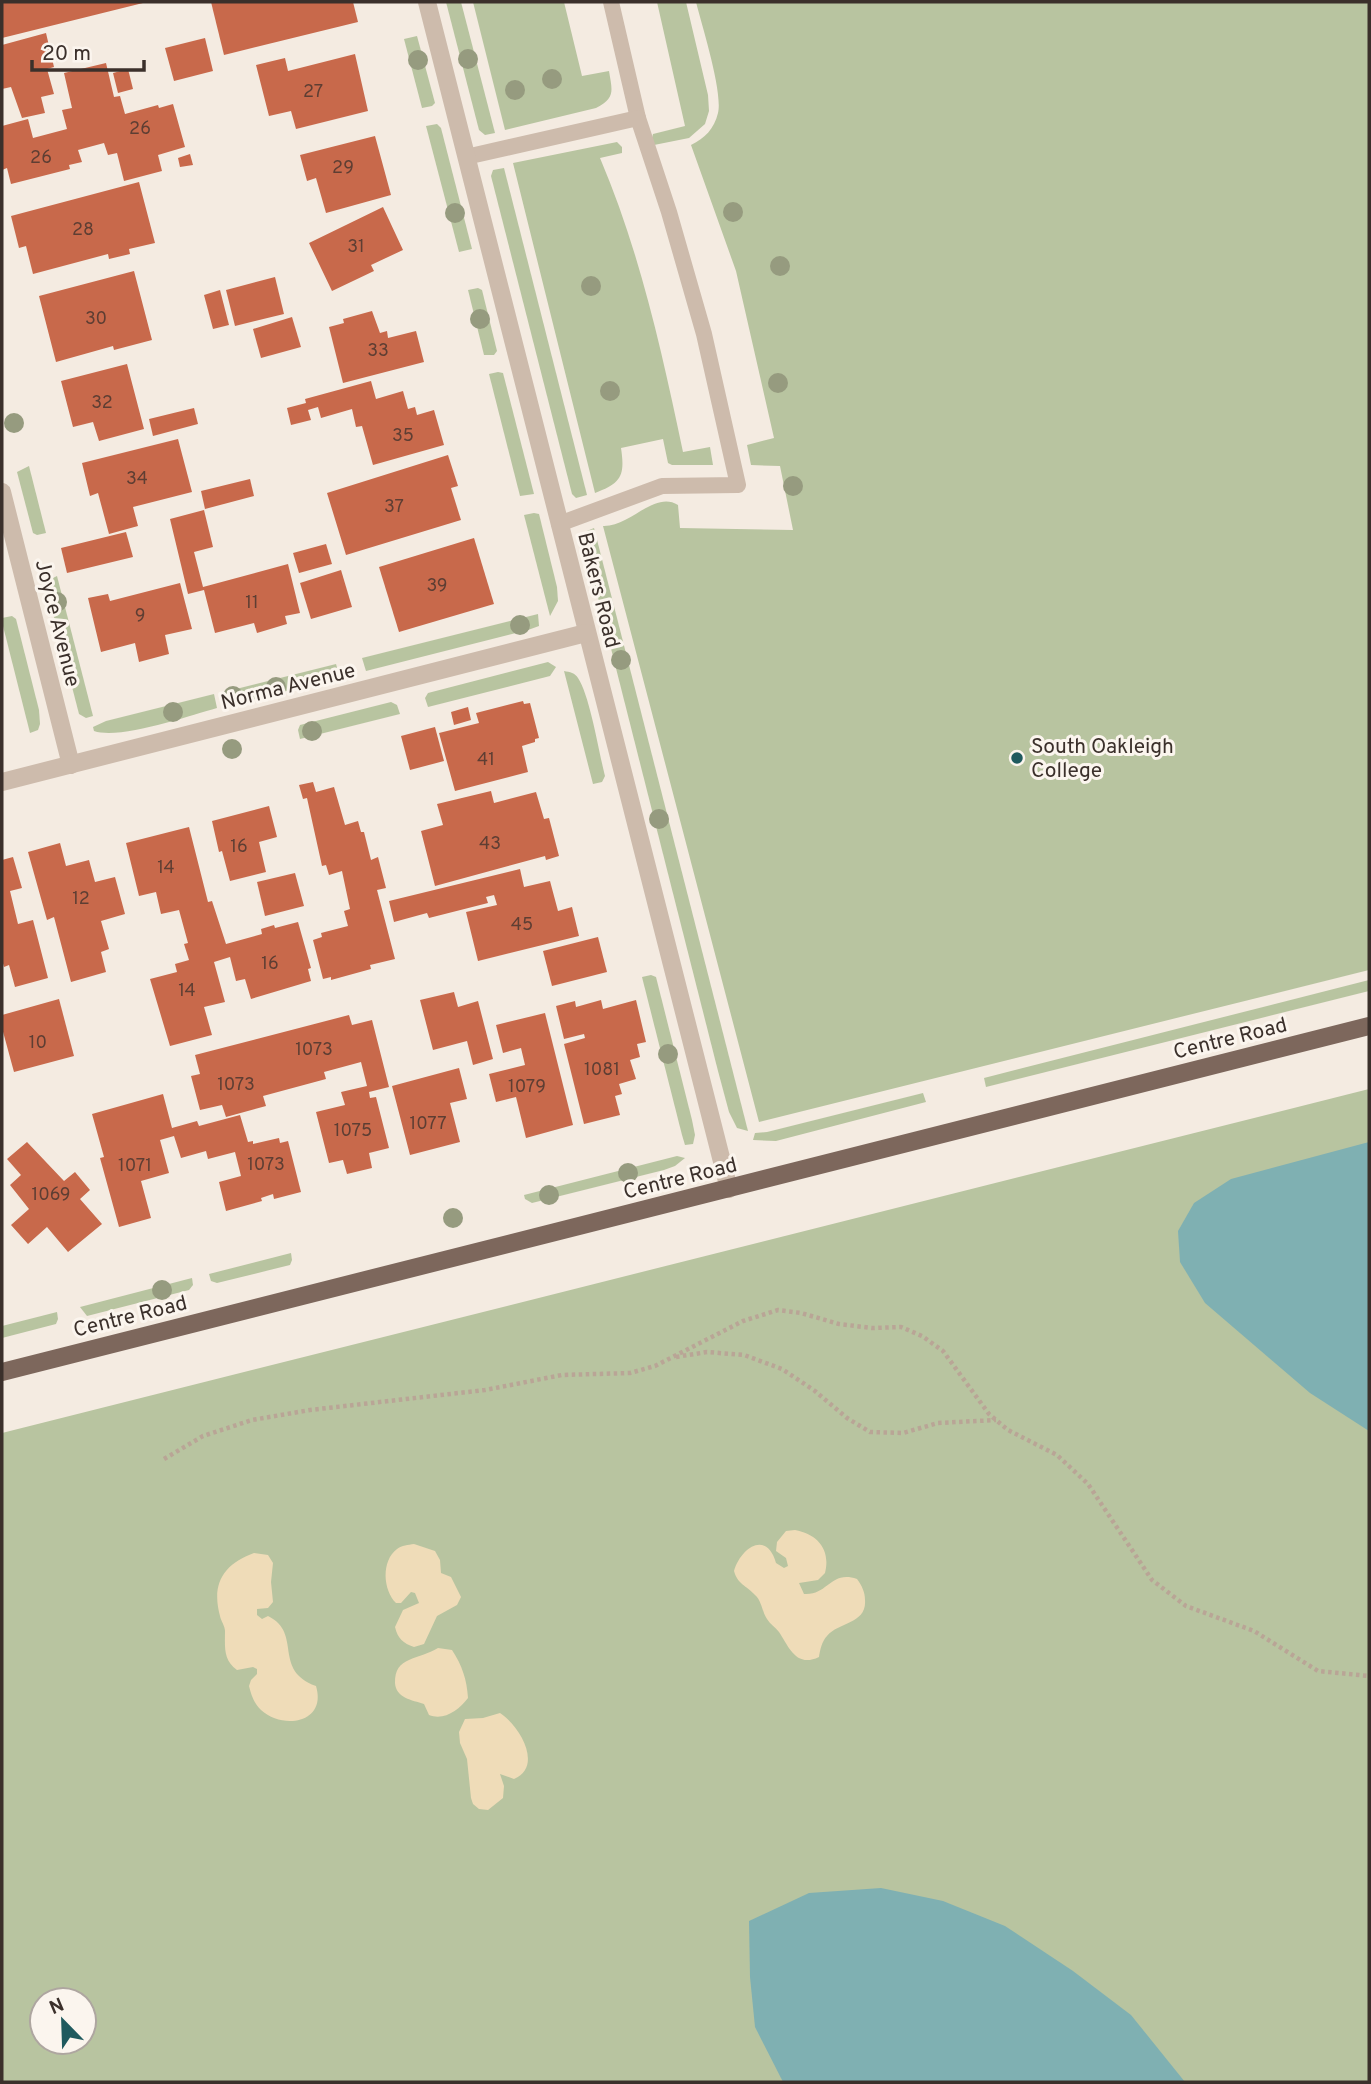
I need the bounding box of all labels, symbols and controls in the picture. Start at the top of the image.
scale bar [32,28,144,72]
text: 20 m [42,41,91,68]
house number: 27 [303,81,323,104]
house number: 26 [129,118,151,141]
house number: 26 [30,147,52,170]
house number: 29 [332,157,354,180]
house number: 28 [72,219,94,242]
house number: 31 [347,236,365,259]
house number: 30 [85,308,107,331]
house number: 33 [367,340,389,363]
house number: 32 [91,392,113,415]
house number: 35 [392,425,414,448]
house number: 34 [126,468,148,491]
house number: 37 [384,496,404,519]
street label: Bakers Road [570,530,625,651]
street label: Joyce Avenue [28,557,85,690]
house number: 39 [426,575,448,598]
house number: 11 [245,592,259,615]
house number: 9 [135,605,145,628]
street label: Norma Avenue [218,658,358,717]
place label: South Oakleigh College [1031,734,1174,785]
house number: 41 [477,749,495,772]
marker: South Oakleigh College [1009,750,1025,766]
house number: 43 [479,833,501,856]
house number: 16 [230,836,248,859]
house number: 14 [157,857,175,880]
house number: 12 [72,888,90,911]
house number: 45 [511,914,533,937]
house number: 16 [261,953,279,976]
house number: 14 [178,980,196,1003]
street label: Centre Road [1171,1012,1290,1067]
house number: 10 [29,1032,47,1055]
house number: 1073 [295,1039,333,1062]
house number: 1081 [584,1059,620,1082]
house number: 1073 [217,1074,255,1097]
house number: 1079 [508,1076,546,1099]
house number: 1077 [409,1113,447,1136]
house number: 1075 [334,1120,372,1143]
street label: Centre Road [621,1152,740,1207]
house number: 1073 [247,1154,285,1177]
house number: 1071 [118,1155,152,1178]
house number: 1069 [31,1184,71,1207]
street label: Centre Road [71,1290,190,1345]
north arrow [28,1986,98,2056]
text: N [46,1993,68,2021]

